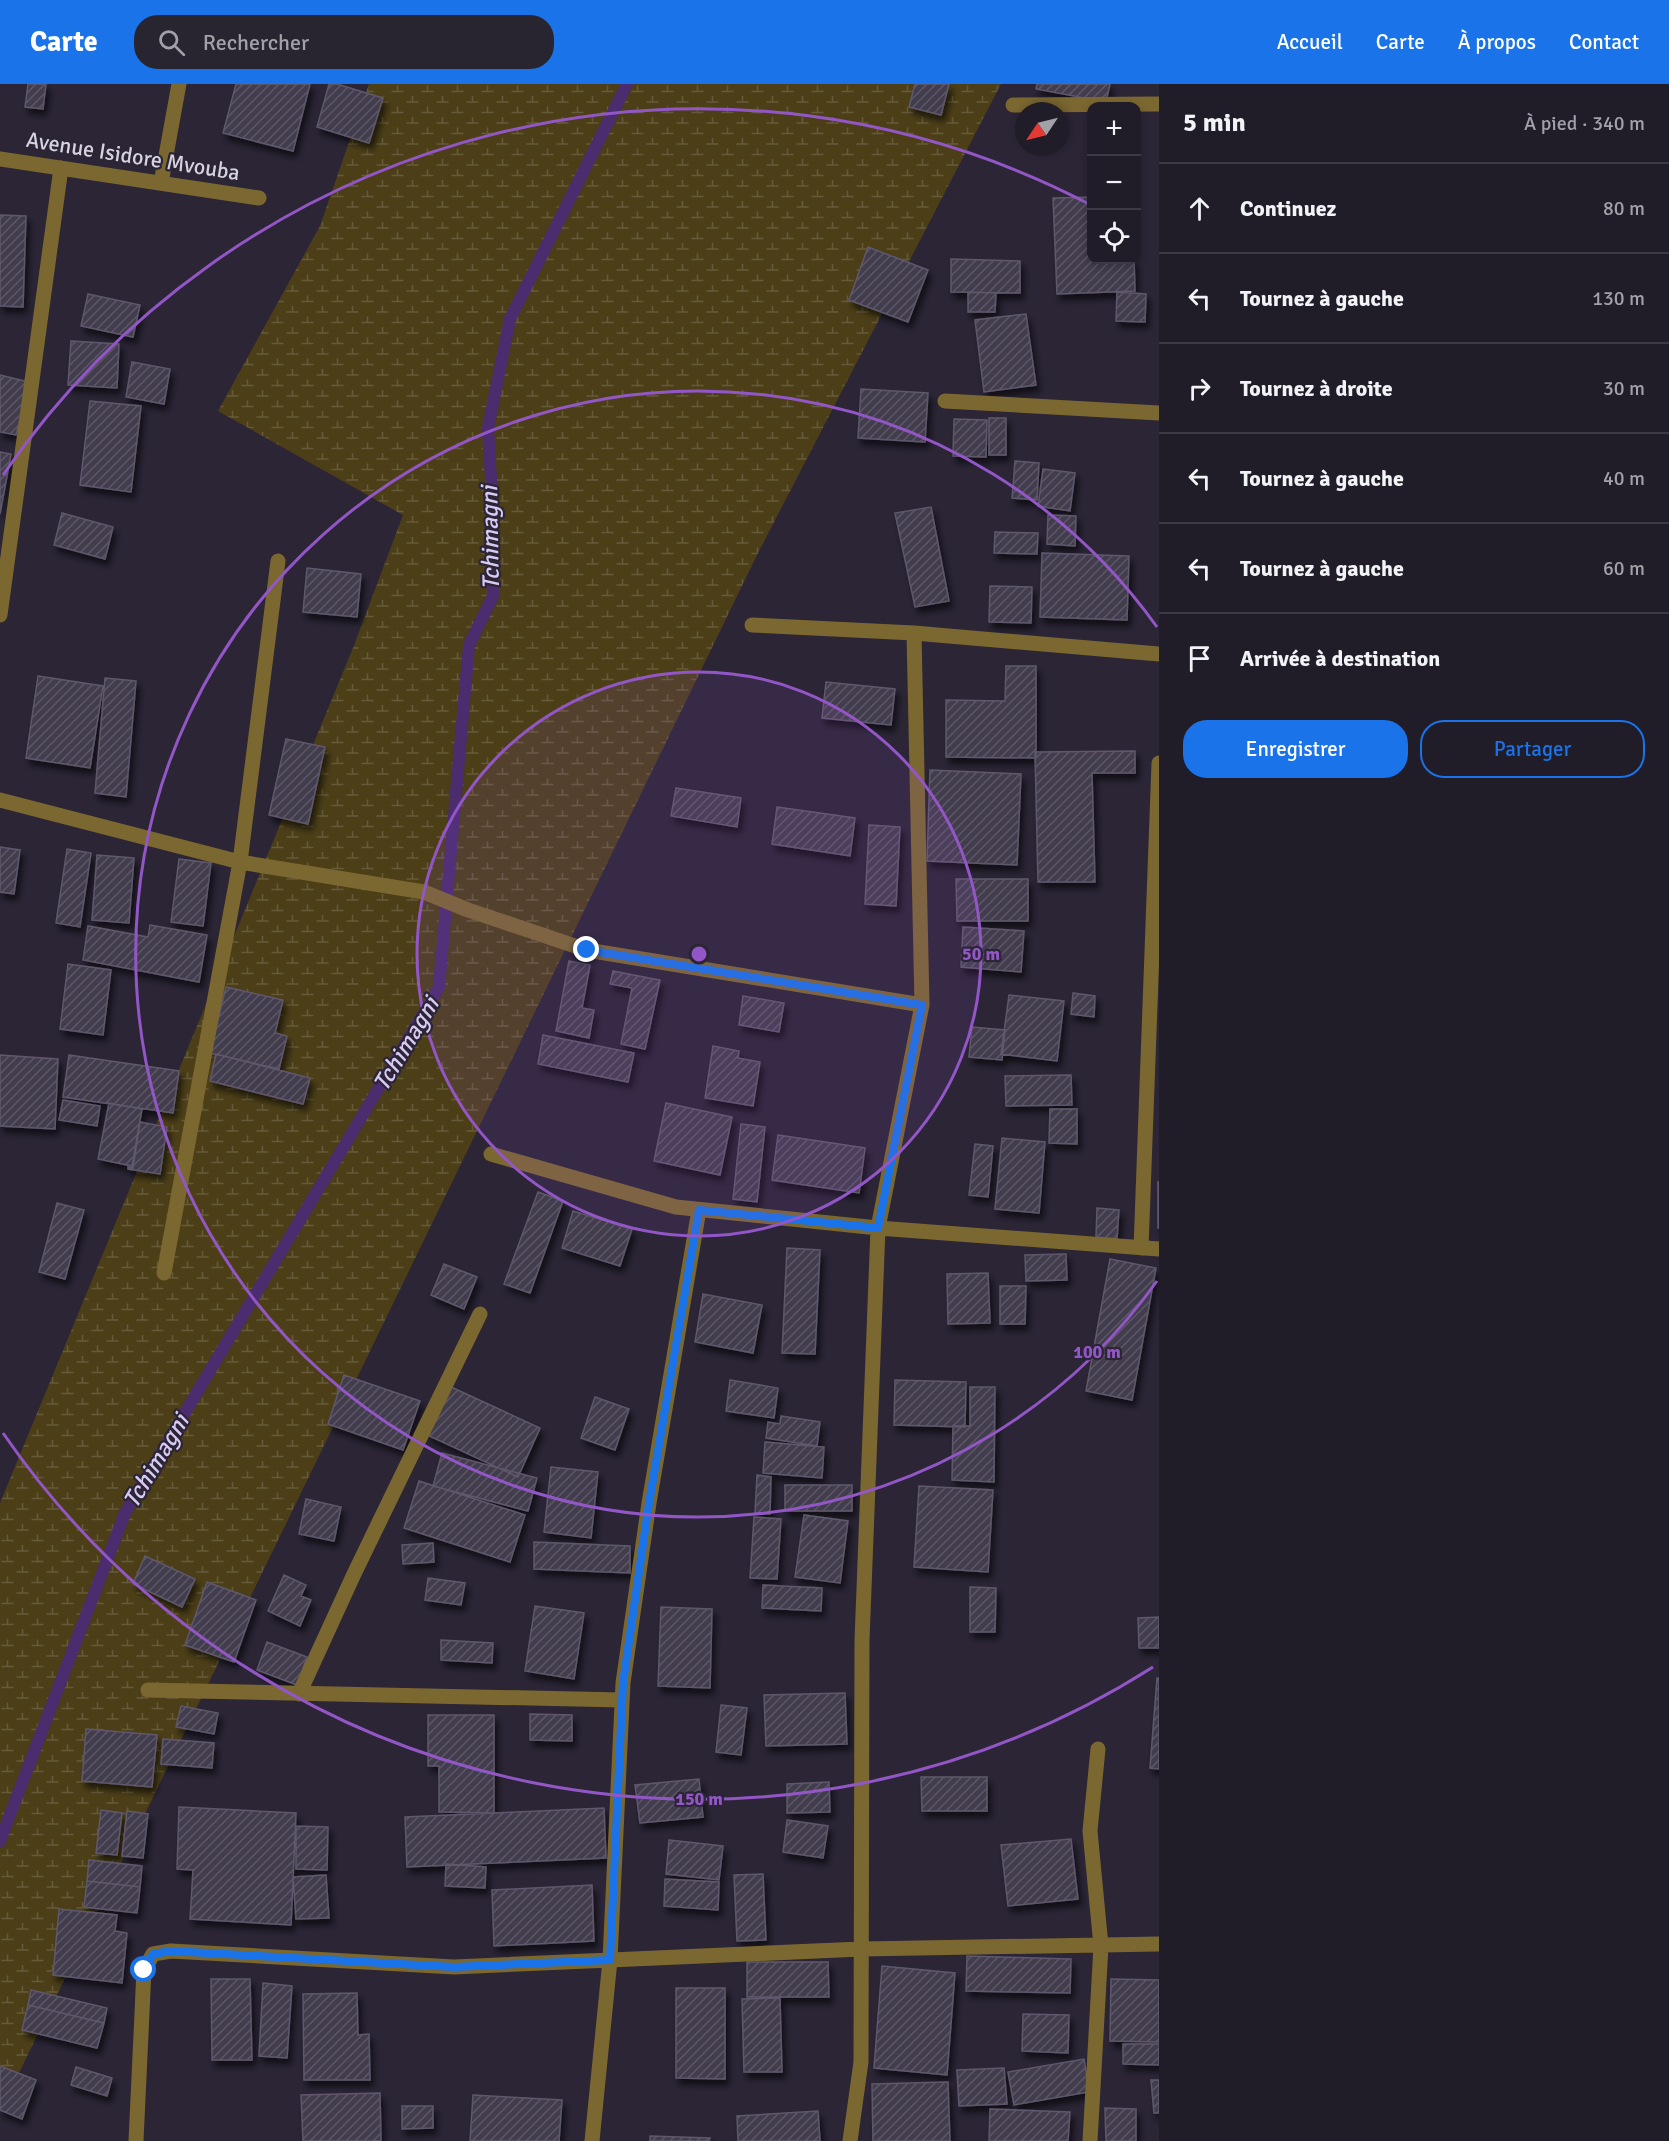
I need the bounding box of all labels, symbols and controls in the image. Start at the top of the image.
search box [134,15,554,69]
text: Carte [30,25,98,59]
icon: search [155,26,188,59]
text: Rechercher [203,29,309,56]
text: Accueil [1277,29,1343,55]
text: Carte [1376,29,1425,55]
text: À propos [1458,29,1536,55]
text: Contact [1569,29,1639,55]
north arrow [1015,102,1069,156]
map controls [1087,102,1141,264]
button: + [1087,102,1141,156]
text: 5 min [1183,107,1246,139]
text: À pied · 340 m [1524,111,1645,136]
street label: Avenue Isidore Mvouba [24,126,242,186]
button: − [1087,156,1141,210]
icon: ahead [1183,192,1216,225]
text: Continuez [1240,195,1336,222]
text: 80 m [1603,196,1645,221]
button: locate [1087,210,1141,264]
icon: left [1183,282,1216,315]
text: Tournez à gauche [1240,285,1404,312]
text: 130 m [1592,286,1645,311]
icon: right [1183,372,1216,405]
text: Tournez à droite [1240,375,1393,402]
text: 30 m [1603,376,1645,401]
icon: left [1183,462,1216,495]
text: Tournez à gauche [1240,465,1404,492]
text: 40 m [1603,466,1645,491]
water label: Tchimagni [474,483,506,590]
icon: left [1183,552,1216,585]
text: Tournez à gauche [1240,555,1404,582]
text: 60 m [1603,556,1645,581]
icon: arrive [1183,642,1216,675]
text: Arrivée à destination [1240,645,1440,672]
button: Enregistrer [1183,720,1408,778]
button: Partager [1420,720,1645,778]
route end [573,936,599,962]
text: 50 m [962,943,1000,965]
centre of rings [689,944,709,964]
water label: Tchimagni [366,989,447,1096]
text: 100 m [1073,1341,1121,1363]
water label: Tchimagni [116,1406,197,1513]
text: 150 m [675,1788,723,1810]
route start [130,1956,156,1982]

